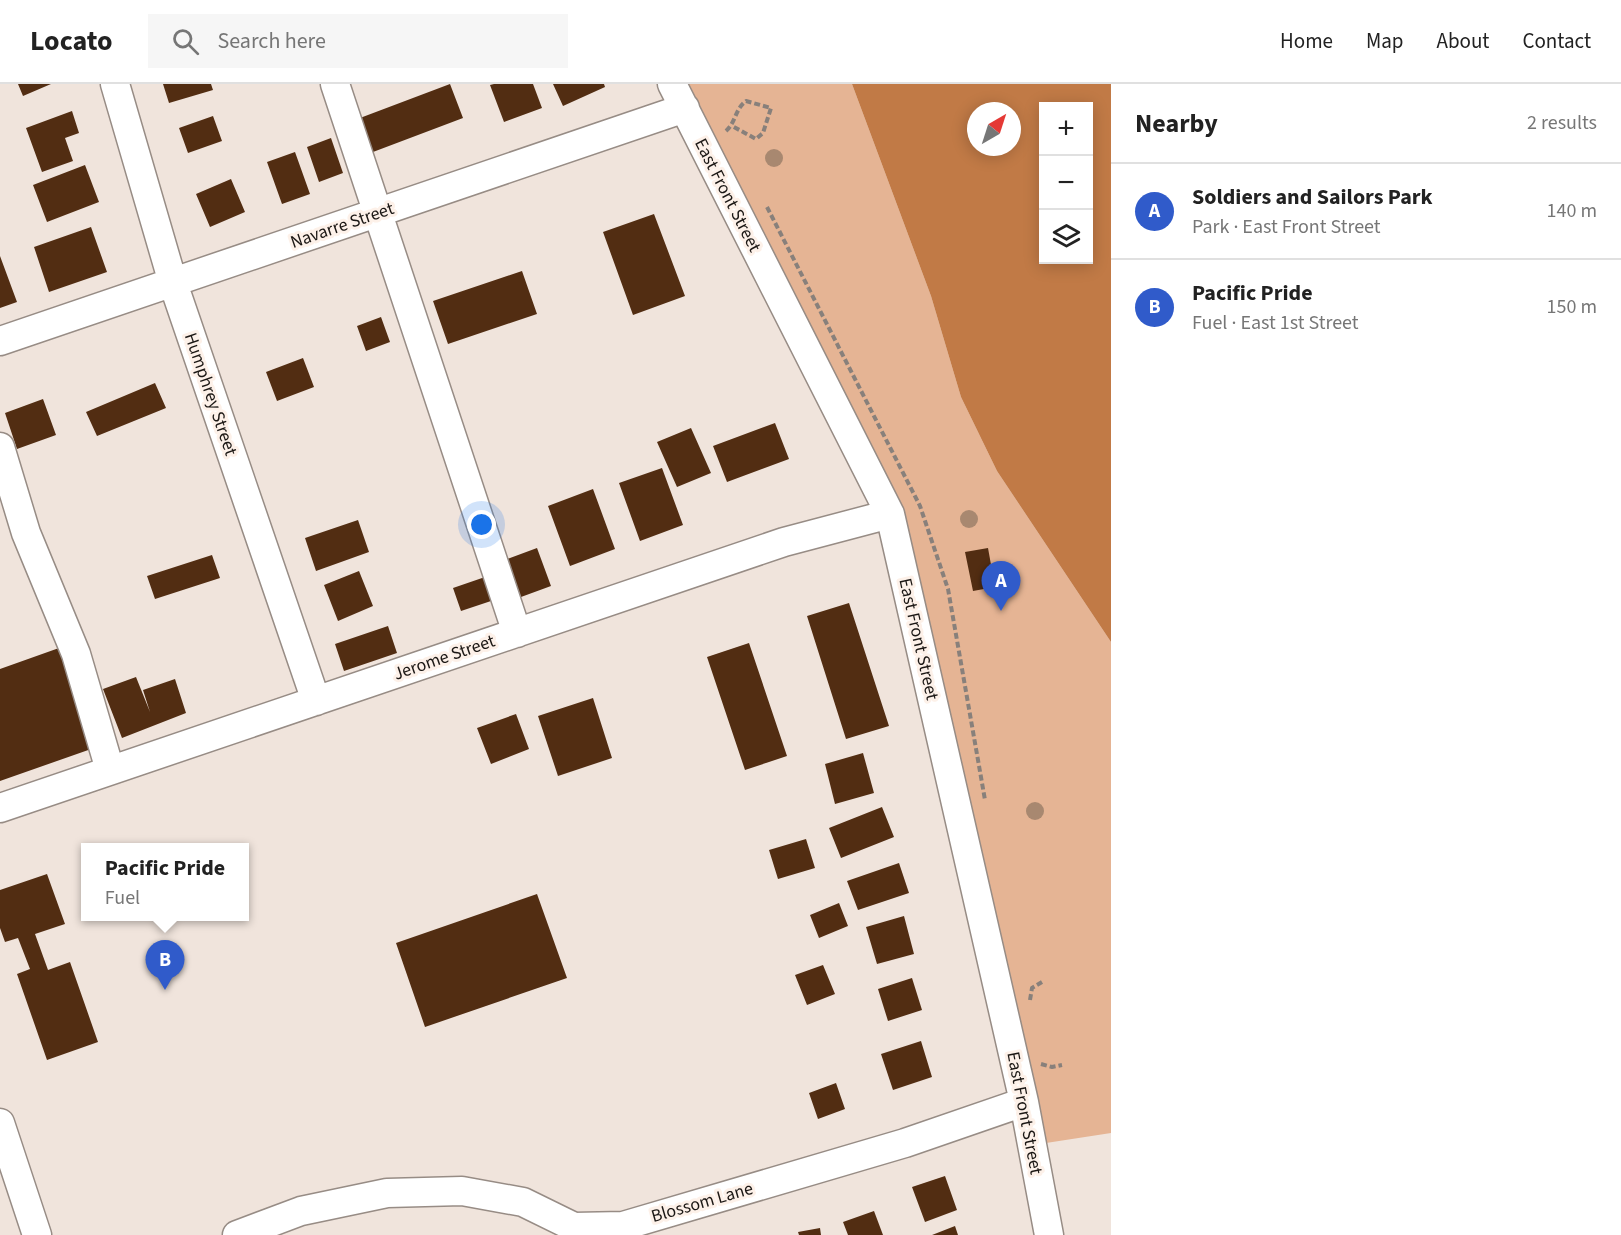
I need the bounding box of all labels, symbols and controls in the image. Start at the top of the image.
search box [148,14,568,68]
text: Locato [30,21,112,61]
icon: search [169,25,202,58]
text: Search here [217,25,326,57]
text: Home [1280,26,1333,56]
text: Map [1366,26,1404,56]
text: About [1437,26,1489,56]
text: Contact [1522,26,1591,56]
north arrow [967,102,1021,156]
map controls [1039,102,1093,264]
button: + [1039,102,1093,156]
text: Nearby [1135,105,1218,142]
text: 2 results [1527,109,1597,137]
street label: East Front Street [688,134,767,256]
button: − [1039,156,1093,210]
text: Soldiers and Sailors Park [1192,181,1433,213]
street label: Navarre Street [287,196,397,255]
text: A [1149,197,1160,225]
text: 140 m [1547,197,1597,225]
button: layers [1039,210,1093,264]
text: Park · East Front Street [1192,213,1381,241]
text: Pacific Pride [1192,277,1313,309]
text: B [1148,293,1161,321]
text: 150 m [1547,293,1597,321]
text: Fuel · East 1st Street [1192,309,1359,337]
street label: Humphrey Street [178,329,243,459]
your location [467,510,496,539]
pin: A [982,562,1020,611]
street label: East Front Street [892,576,945,703]
street label: Jerome Street [390,628,498,687]
popup [81,843,249,921]
text: Pacific Pride [105,852,225,884]
text: Fuel [105,884,140,912]
pin: B [146,940,184,990]
street label: East Front Street [1000,1050,1049,1177]
street label: Blossom Lane [648,1176,756,1229]

